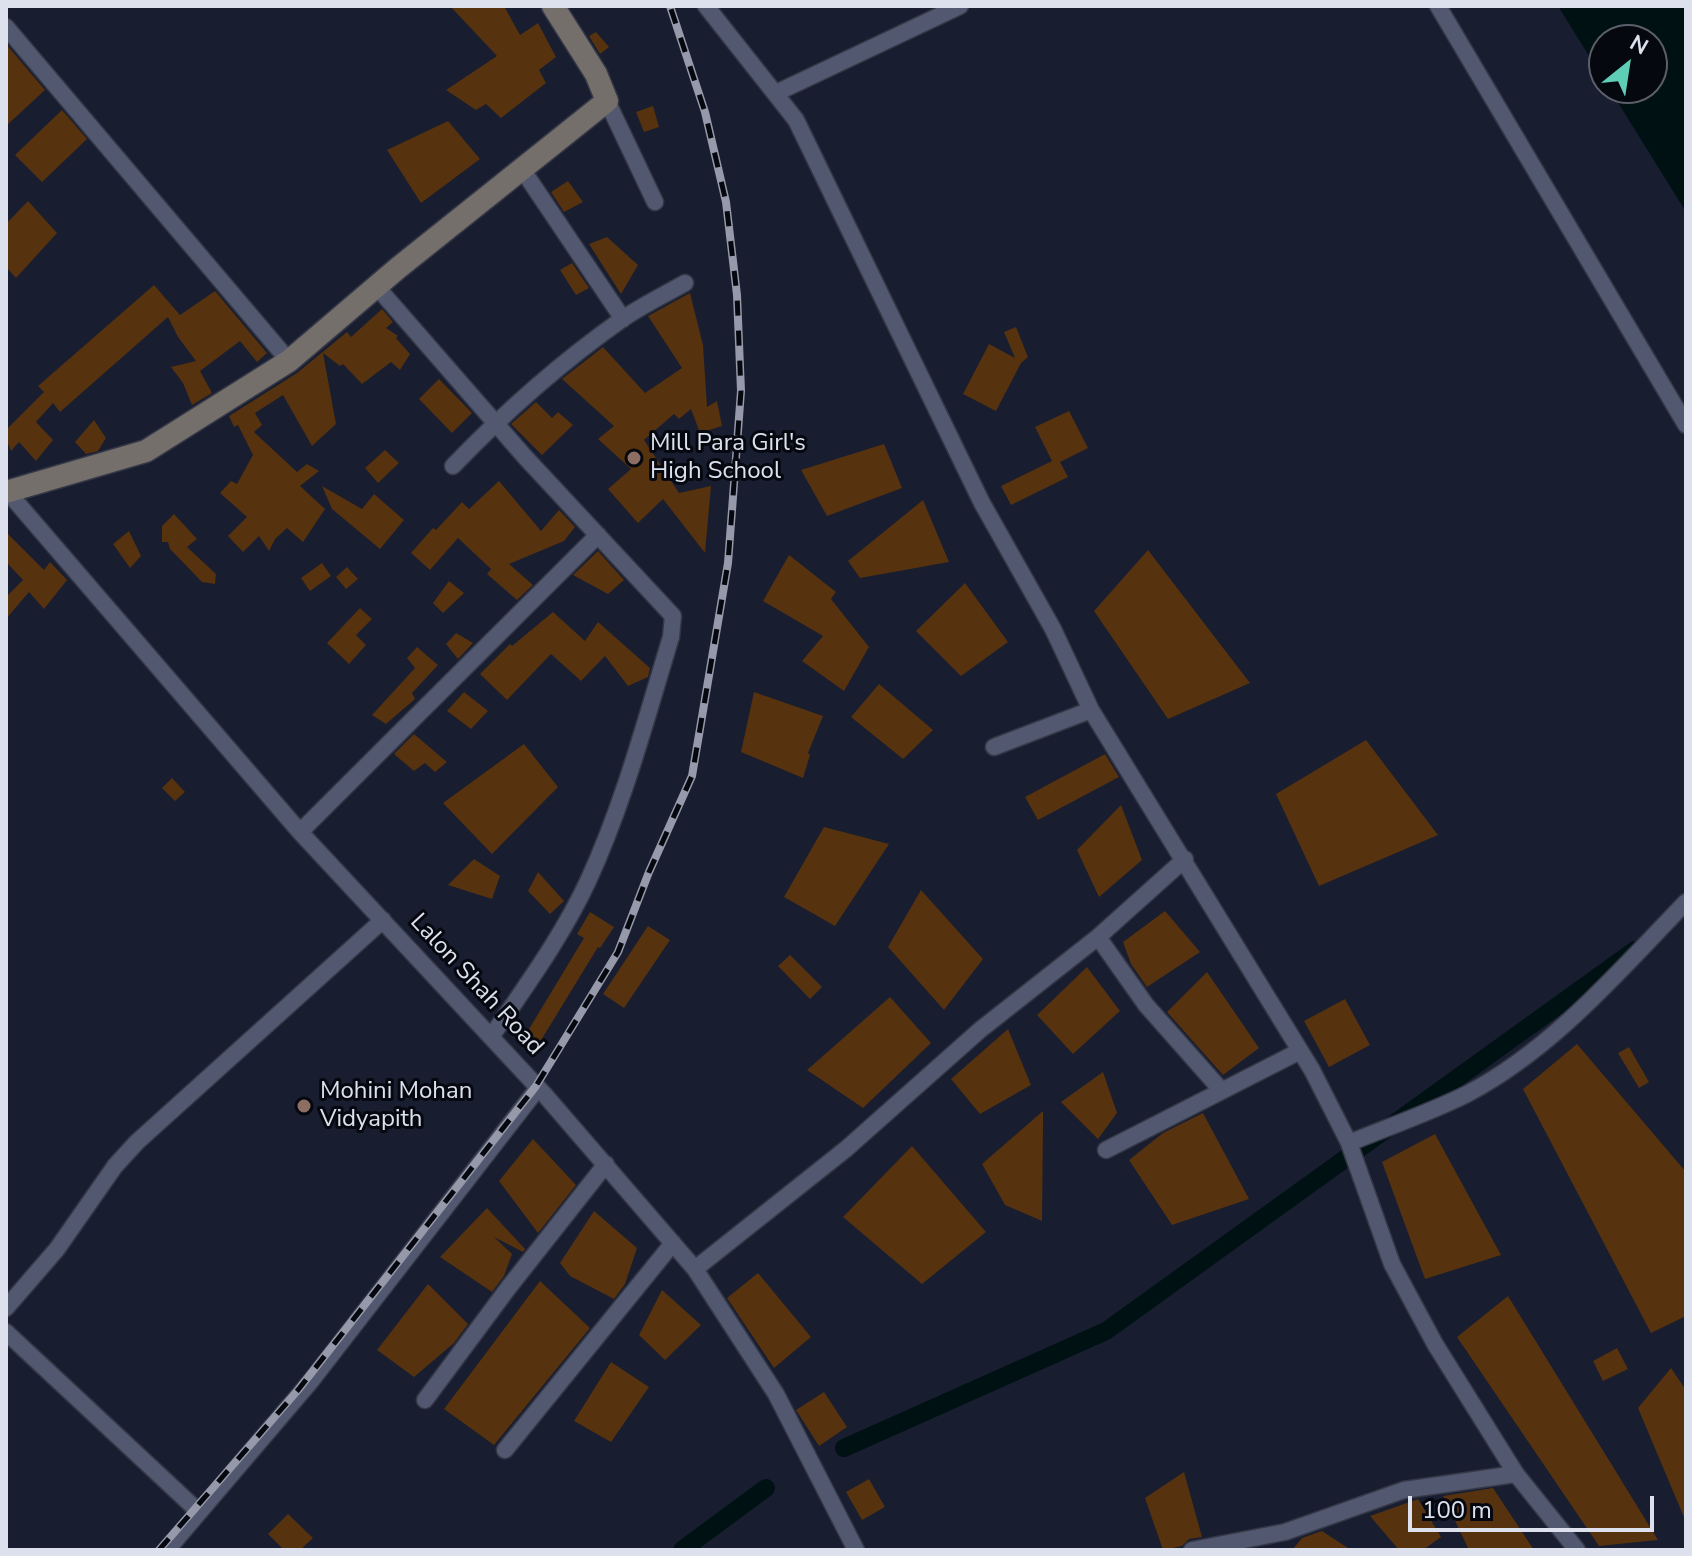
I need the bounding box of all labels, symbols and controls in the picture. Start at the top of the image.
north arrow [1588,24,1668,104]
text: N [1624,28,1654,62]
place label: Mill Para Girl's High School [650,430,806,486]
marker: Mill Para Girl's High School [625,449,643,467]
street label: Lalon Shah Road [403,908,549,1062]
place label: Mohini Mohan Vidyapith [320,1078,472,1134]
marker: Mohini Mohan Vidyapith [295,1097,313,1115]
scale bar [1412,1480,1658,1530]
text: 100 m [1422,1494,1492,1526]

